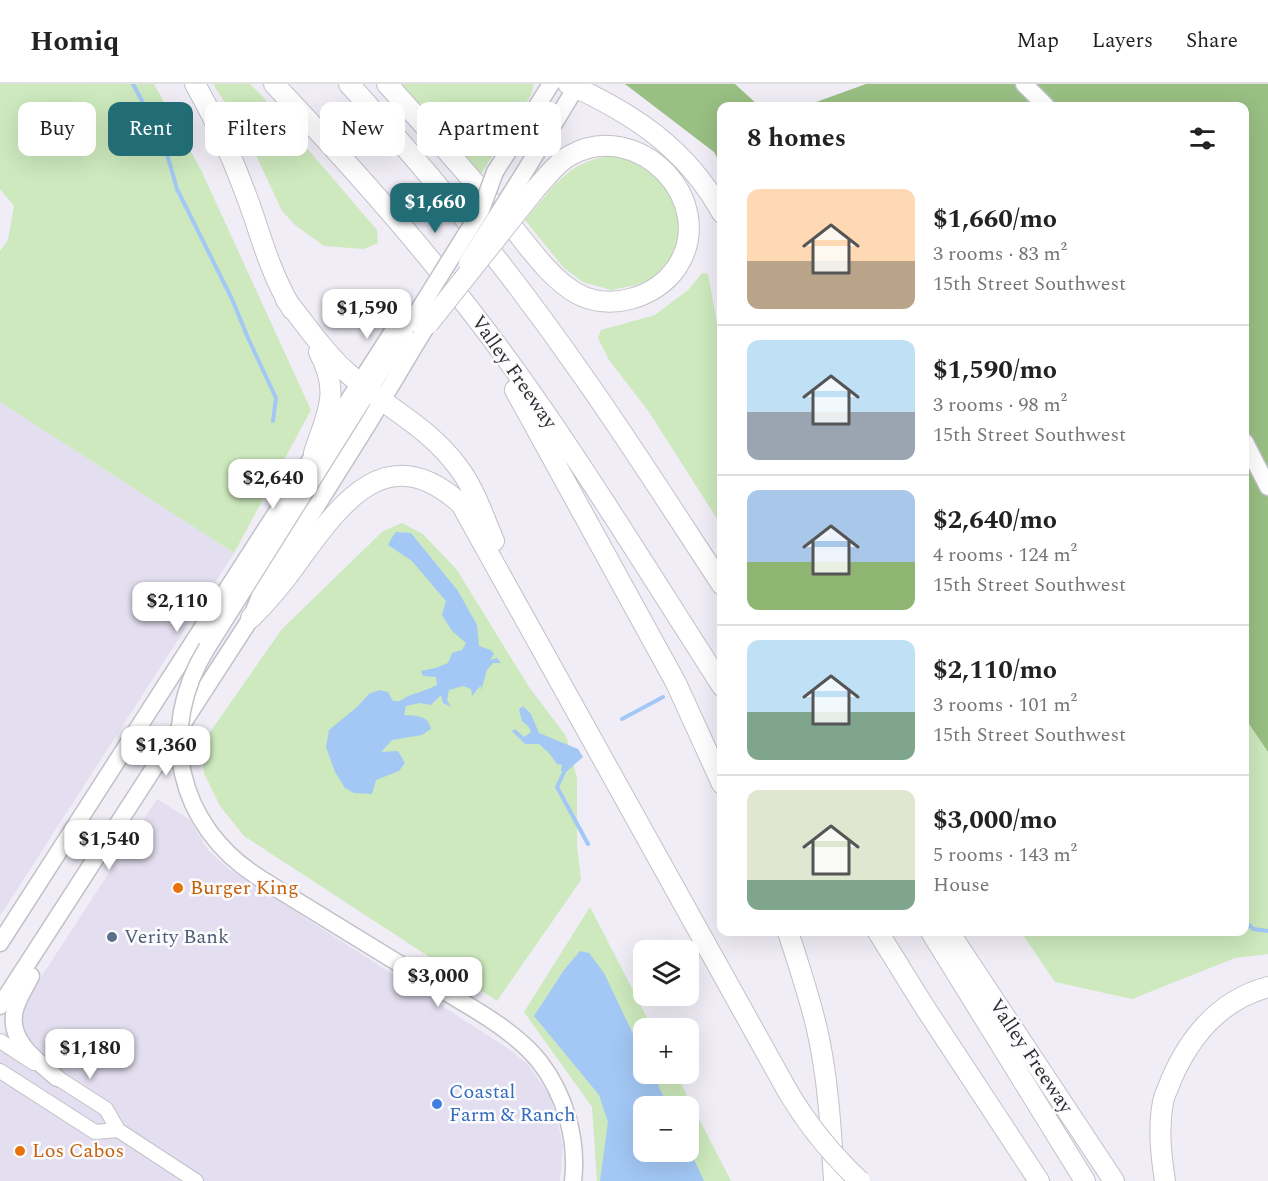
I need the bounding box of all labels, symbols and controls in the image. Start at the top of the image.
text: Homiq [30,20,119,63]
text: Map [1017,25,1059,57]
text: Layers [1092,25,1153,57]
text: Share [1186,25,1238,57]
chip: Buy [18,102,96,156]
chip: Rent [108,102,193,156]
chip: Filters [205,102,308,156]
chip: New [320,102,405,156]
chip: Apartment [417,102,561,156]
text: 8 homes [747,118,846,158]
icon: filters [1186,122,1219,155]
pin: $1,660 [386,183,484,234]
text: $1,660 [404,187,466,217]
text: $1,660/mo [933,199,1057,239]
icon: home [795,213,867,285]
text: 3 rooms · 83 m² [933,239,1067,269]
text: 15th Street Southwest [933,269,1126,299]
pin: $1,590 [318,289,416,340]
text: $1,590 [336,293,398,323]
street label: Valley Freeway [464,309,565,436]
text: $1,590/mo [933,350,1057,390]
icon: home [795,364,867,436]
text: 3 rooms · 98 m² [933,390,1067,420]
text: 15th Street Southwest [933,420,1126,450]
pin: $2,640 [224,459,322,510]
text: $2,640 [242,463,304,493]
text: $2,640/mo [933,500,1057,540]
icon: home [795,514,867,586]
text: 4 rooms · 124 m² [933,540,1077,570]
text: 15th Street Southwest [933,570,1126,600]
pin: $2,110 [128,582,226,633]
text: $2,110 [146,586,208,616]
text: $2,110/mo [933,650,1057,690]
icon: home [795,664,867,736]
text: 3 rooms · 101 m² [933,690,1077,720]
text: 15th Street Southwest [933,720,1126,750]
pin: $1,360 [117,726,215,777]
text: $1,360 [135,730,197,760]
text: $3,000/mo [933,800,1057,840]
icon: home [795,814,867,886]
pin: $1,540 [60,820,158,871]
text: $1,540 [78,824,140,854]
text: 5 rooms · 143 m² [933,840,1077,870]
text: House [933,870,990,900]
place label: Burger King [190,873,299,903]
marker: Burger King [171,881,185,895]
place label: Verity Bank [124,922,229,952]
marker: Verity Bank [105,930,119,944]
map controls [633,940,699,1162]
button: layers [633,940,699,1006]
pin: $3,000 [389,957,487,1008]
text: $3,000 [407,961,469,991]
street label: Valley Freeway [981,993,1081,1121]
button: + [633,1018,699,1084]
pin: $1,180 [41,1029,139,1080]
text: $1,180 [59,1033,121,1063]
place label: Coastal Farm & Ranch [449,1077,576,1130]
button: − [633,1096,699,1162]
marker: Coastal Farm & Ranch [430,1097,444,1111]
place label: Los Cabos [32,1136,124,1166]
marker: Los Cabos [13,1144,27,1158]

